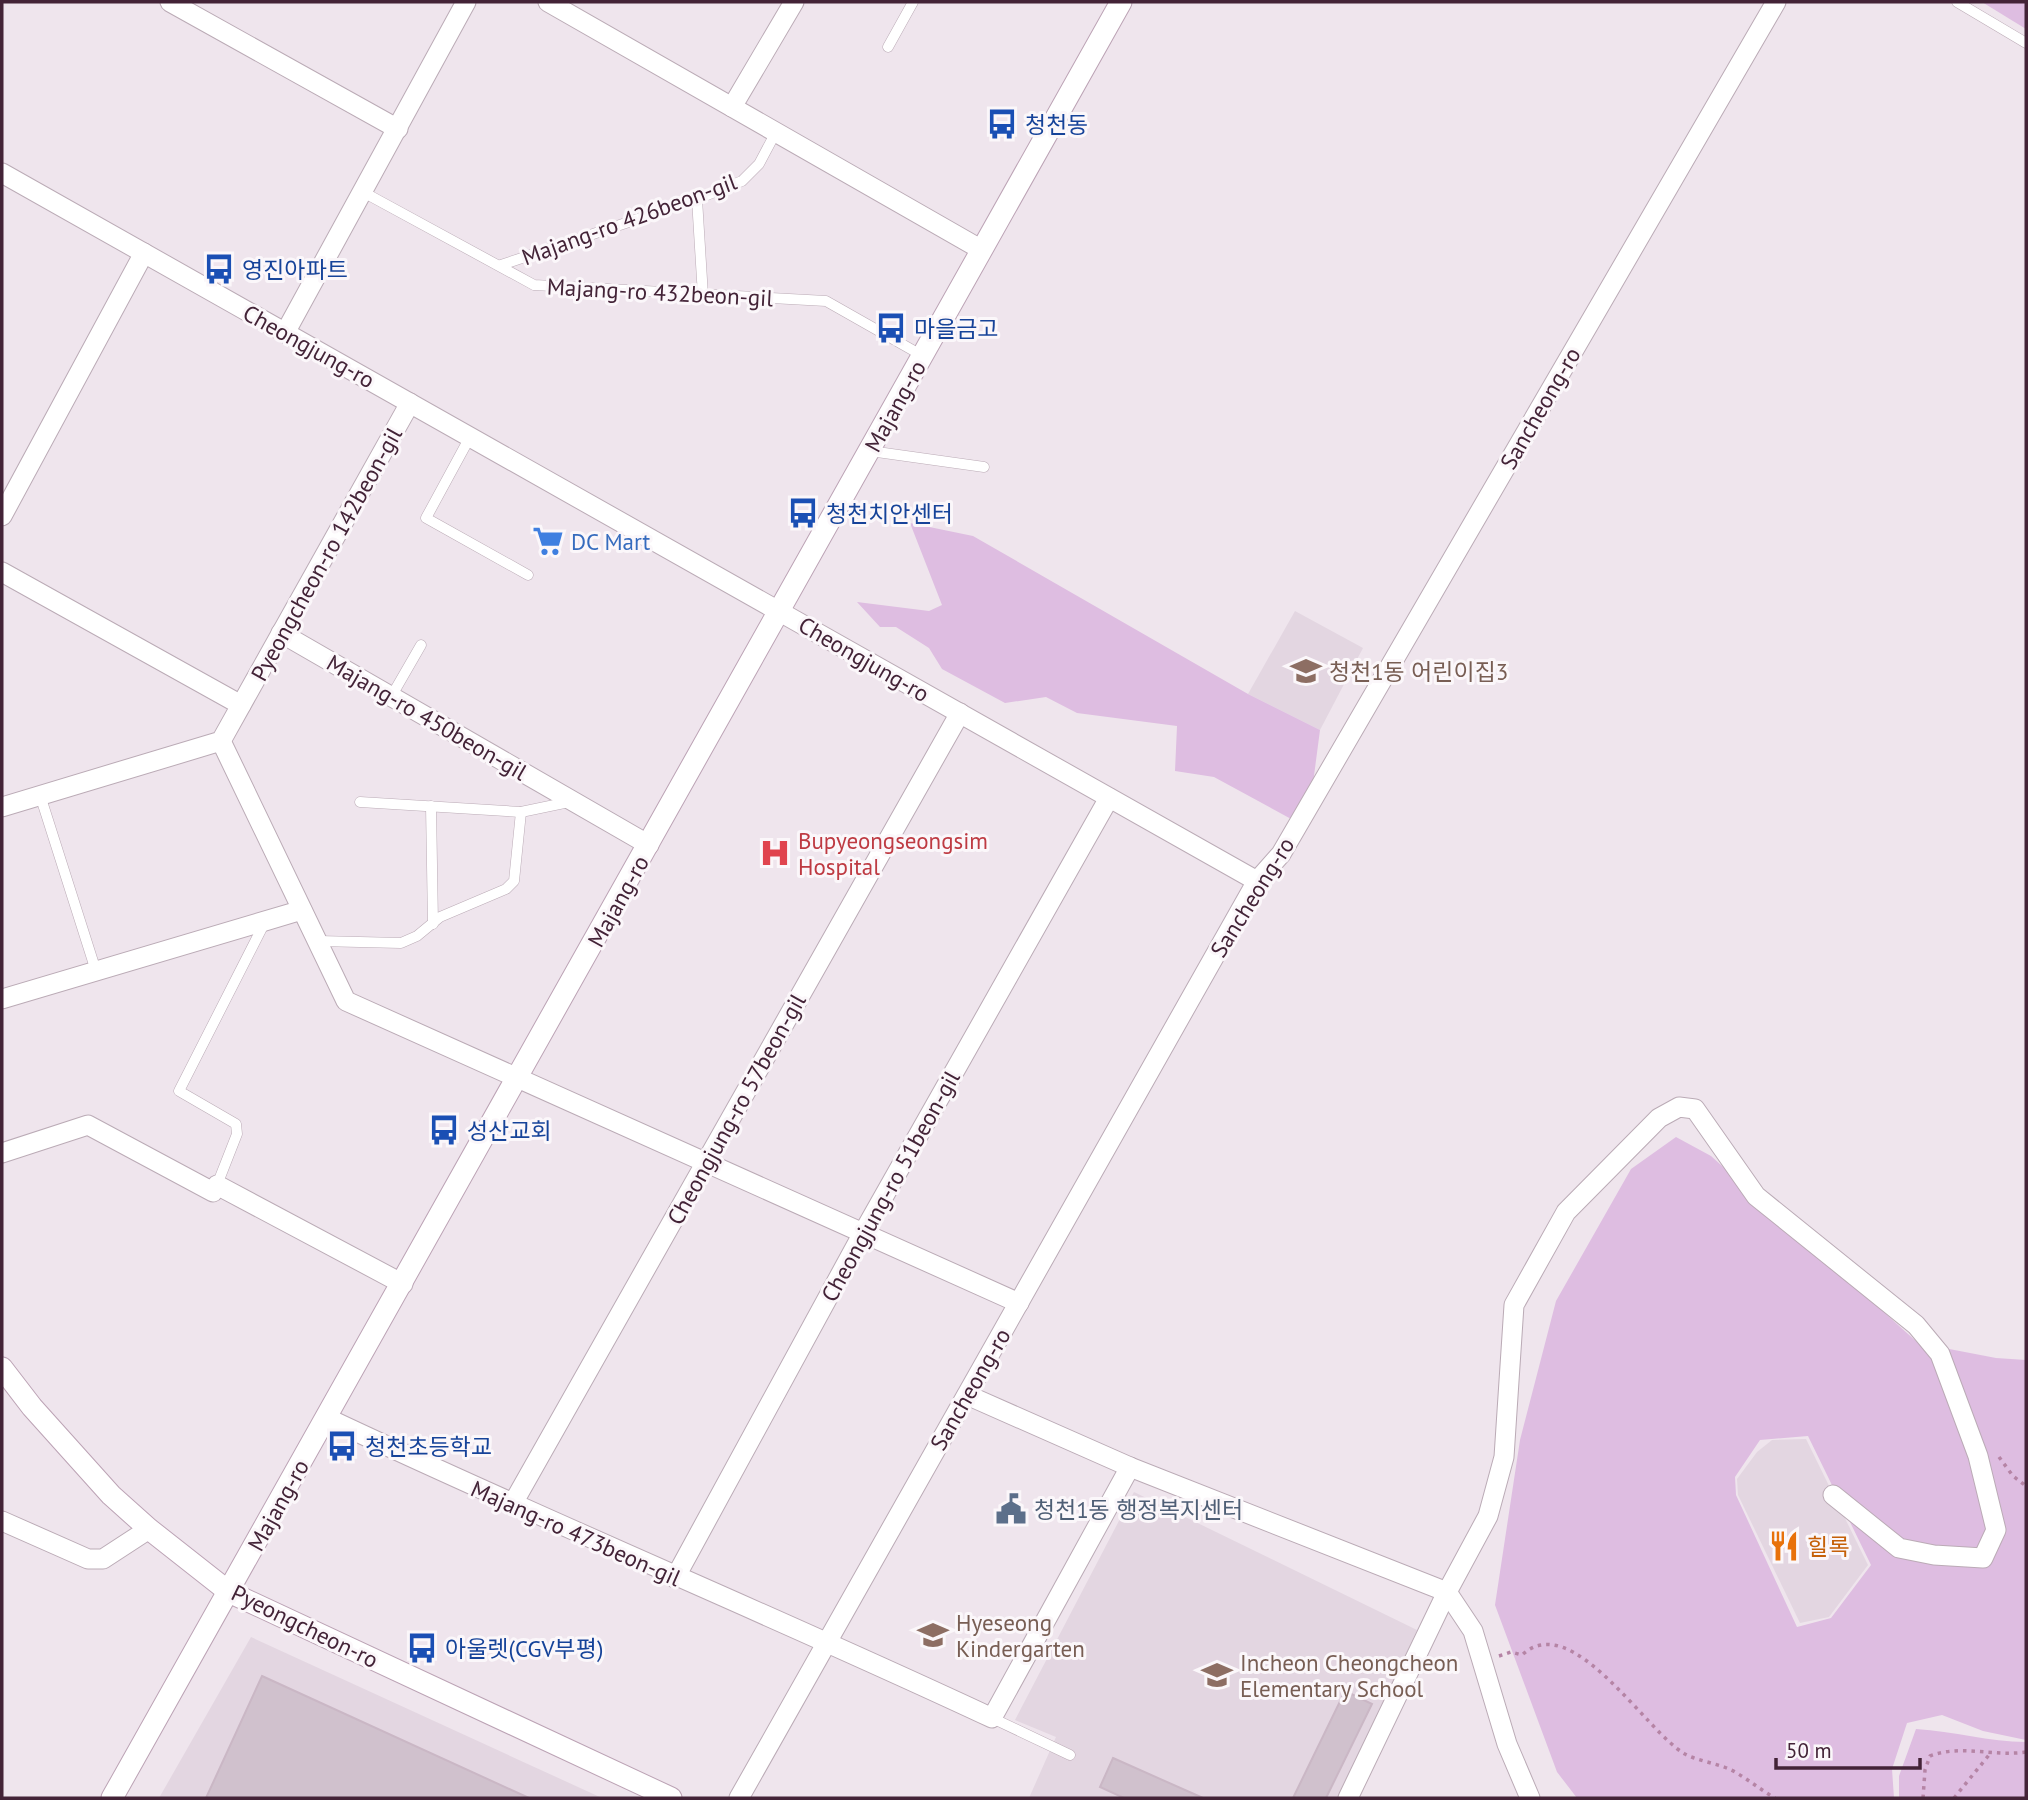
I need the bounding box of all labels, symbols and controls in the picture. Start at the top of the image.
bus stop icon: 청천동 [985,107,1019,141]
place label: 청천동 [1025,110,1088,139]
street label: Majang-ro 426beon-gil [518,167,741,271]
bus stop icon: 영진아파트 [202,252,236,286]
place label: 영진아파트 [242,255,348,284]
street label: Majang-ro 432beon-gil [546,272,774,312]
street label: Cheongjung-ro [238,298,380,394]
bus stop icon: 마을금고 [874,311,908,345]
place label: 마을금고 [914,314,999,343]
street label: Sancheong-ro [1493,342,1587,474]
street label: Majang-ro [858,355,932,457]
street label: Pyeongcheon-ro 142beon-gil [244,422,408,686]
bus stop icon: 청천치안센터 [786,496,820,530]
place label: 청천치안센터 [826,499,953,528]
supermarket icon: DC Mart [531,524,565,558]
place label: DC Mart [571,527,651,556]
street label: Cheongjung-ro [793,610,935,708]
street label: Majang-ro 450beon-gil [322,648,533,786]
school or university icon: 청천1동 어린이집3 [1289,654,1323,688]
place label: 청천1동 어린이집3 [1329,657,1508,686]
place label: Bupyeongseongsim Hospital [798,826,988,881]
street label: Sancheong-ro [1204,832,1300,962]
hospital icon: Bupyeongseongsim Hospital [758,836,792,870]
street label: Majang-ro [581,850,655,952]
street label: Cheongjung-ro 57beon-gil [660,988,812,1230]
street label: Cheongjung-ro 51beon-gil [814,1065,966,1307]
bus stop icon: 성산교회 [427,1113,461,1147]
place label: 성산교회 [467,1116,552,1145]
street label: Sancheong-ro [923,1323,1017,1455]
bus stop icon: 청천초등학교 [325,1429,359,1463]
place label: 청천초등학교 [365,1432,492,1461]
street label: Majang-ro [241,1454,315,1556]
street label: Majang-ro 473beon-gil [467,1474,686,1592]
public building icon: 청천1동 행정복지센터 [994,1492,1028,1526]
place label: 청천1동 행정복지센터 [1034,1495,1243,1524]
restaurant icon: 힐록 [1767,1529,1801,1563]
place label: 힐록 [1807,1532,1849,1561]
street label: Pyeongcheon-ro [227,1578,383,1674]
place label: Hyeseong Kindergarten [956,1608,1085,1663]
school or university icon: Hyeseong Kindergarten [916,1618,950,1652]
bus stop icon: 아울렛(CGV부평) [405,1631,439,1665]
place label: 아울렛(CGV부평) [445,1634,603,1663]
place label: Incheon Cheongcheon Elementary School [1240,1648,1458,1703]
school or university icon: Incheon Cheongcheon Elementary School [1200,1658,1234,1692]
scale bar [1776,1727,1920,1771]
text: 50 m [1786,1737,1832,1764]

